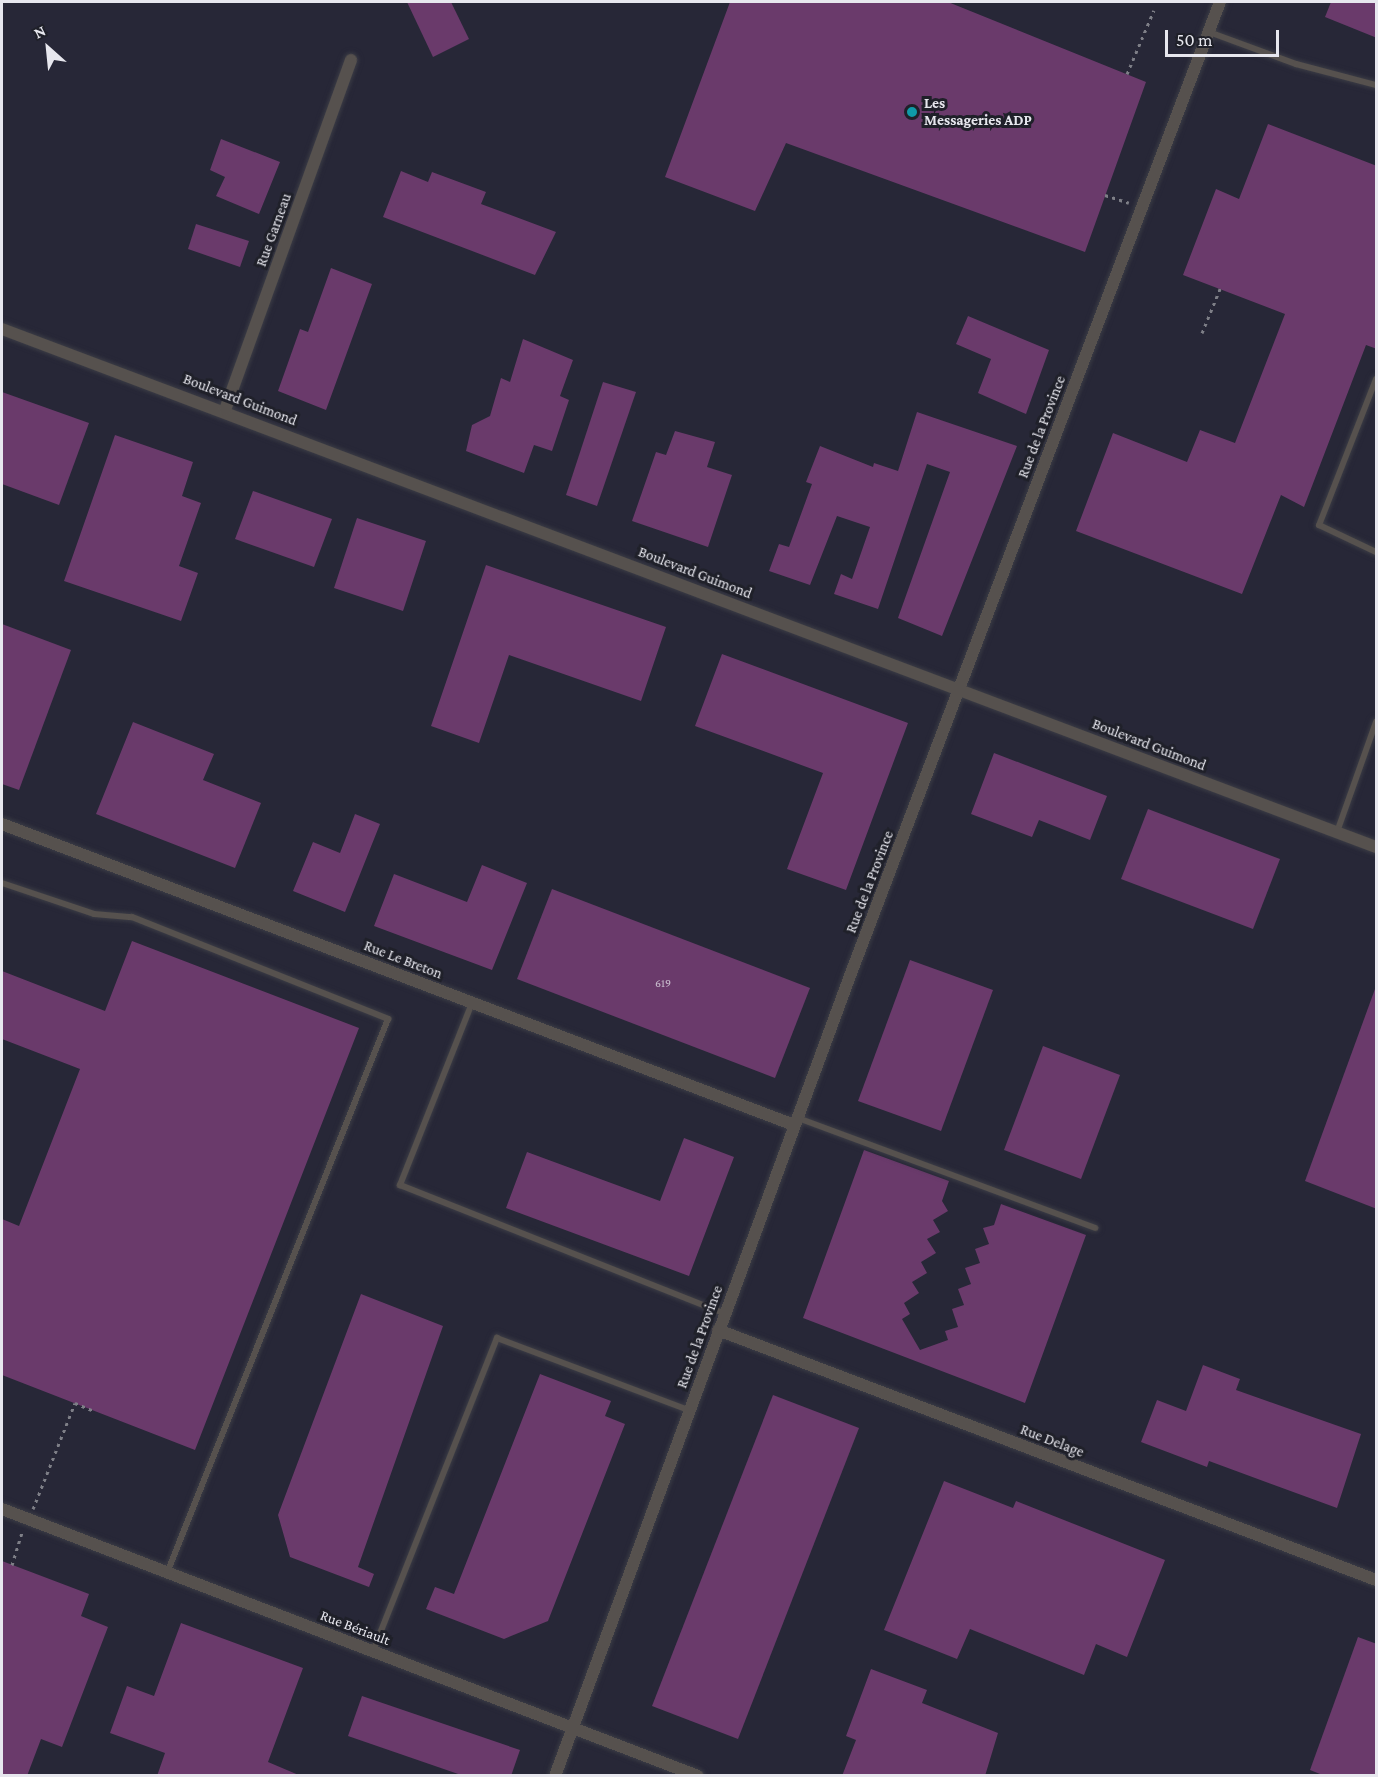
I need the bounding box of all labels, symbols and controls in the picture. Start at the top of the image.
north arrow [18,18,78,78]
scale bar [1168,18,1282,56]
text: N [31,21,48,42]
text: 50 m [1176,30,1213,50]
place label: Les Messageries ADP [924,94,1032,129]
marker: Les Messageries ADP [905,105,919,119]
street label: Rue Garneau [252,191,296,269]
street label: Boulevard Guimond [181,370,299,430]
street label: Rue de la Province [1014,373,1070,481]
street label: Boulevard Guimond [636,543,754,603]
street label: Boulevard Guimond [1090,715,1208,775]
street label: Rue de la Province [842,828,898,936]
street label: Rue Le Breton [361,937,445,983]
house number: 619 [655,977,671,991]
street label: Rue de la Province [673,1283,727,1391]
street label: Rue Delage [1018,1421,1086,1461]
street label: Rue Bériault [318,1606,392,1650]

